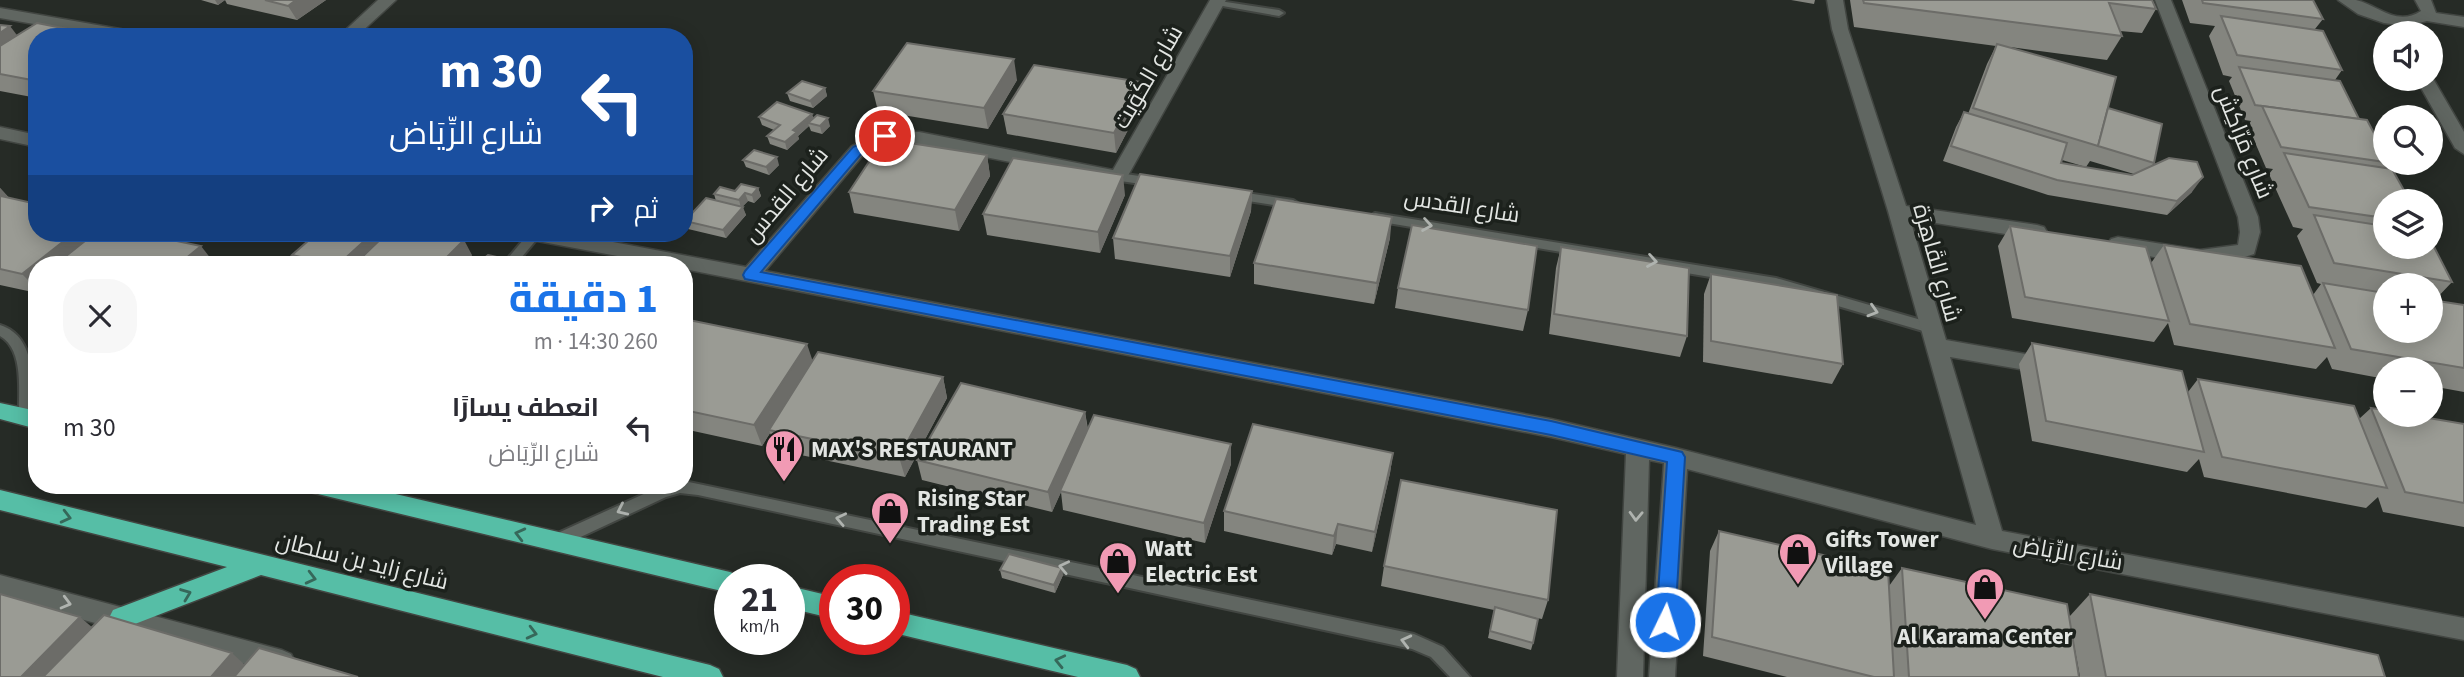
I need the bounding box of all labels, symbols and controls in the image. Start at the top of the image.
street label: شارع الكُوَيت [1105,19,1191,135]
map controls [2373,21,2443,427]
button: sound [2373,21,2443,91]
text: 30 m [439,37,543,107]
icon: left [567,56,658,147]
street label: شارع مَرّاكِش [2206,80,2282,204]
button: search [2373,105,2443,175]
pin [855,106,915,166]
text: شارع الرِّيَاض [389,111,543,157]
icon: arrive [866,117,904,155]
street label: شارع القدس [736,140,836,250]
street label: شارع القدس [1402,181,1522,231]
icon: right [582,189,620,227]
button: layers [2373,189,2443,259]
text: ثم [634,191,658,228]
street label: شارع القَاهِرَة [1904,200,1970,326]
one-way arrow [1421,217,1433,232]
one-way arrow [1646,253,1658,268]
text: 1 دقيقة [509,269,658,329]
button: + [2373,273,2443,343]
button: close [63,279,137,353]
one-way arrow [1867,303,1879,318]
text: 260 m · 14:30 [534,325,658,358]
button: − [2373,357,2443,427]
text: انعطف يسارًا [452,389,599,426]
text: 30 m [63,409,116,446]
icon: left [620,409,658,447]
restaurant icon: MAX'S RESTAURANT [763,428,805,483]
place label: MAX'S RESTAURANT [811,433,1013,466]
text: شارع الرِّيَاض [488,437,599,470]
place label: Rising Star Trading Est [917,482,1030,541]
shop icon: Rising Star Trading Est [869,490,911,545]
one-way arrow [617,502,629,516]
one-way arrow [60,509,72,523]
one-way arrow [1628,511,1643,522]
one-way arrow [835,513,847,528]
place label: Gifts Tower Village [1824,523,1940,582]
street label: شارع زايد بن سلطان [272,524,452,598]
street label: شارع الرِّيَاض [2011,527,2125,579]
one-way arrow [514,528,526,542]
shop icon: Gifts Tower Village [1777,531,1819,586]
place label: Watt Electric Est [1145,532,1258,591]
shop icon: Watt Electric Est [1097,540,1139,595]
one-way arrow [1058,561,1070,576]
speed limit sign: 30 [819,564,910,655]
shop icon: Al Karama Center [1964,566,2006,621]
one-way arrow [305,569,317,584]
text: 21 [741,575,778,625]
position arrow [1628,585,1702,659]
one-way arrow [179,588,191,602]
one-way arrow [60,595,72,609]
text: km/h [740,614,779,639]
place label: Al Karama Center [1896,620,2074,653]
one-way arrow [525,625,537,639]
one-way arrow [1400,635,1412,649]
one-way arrow [1055,655,1067,670]

